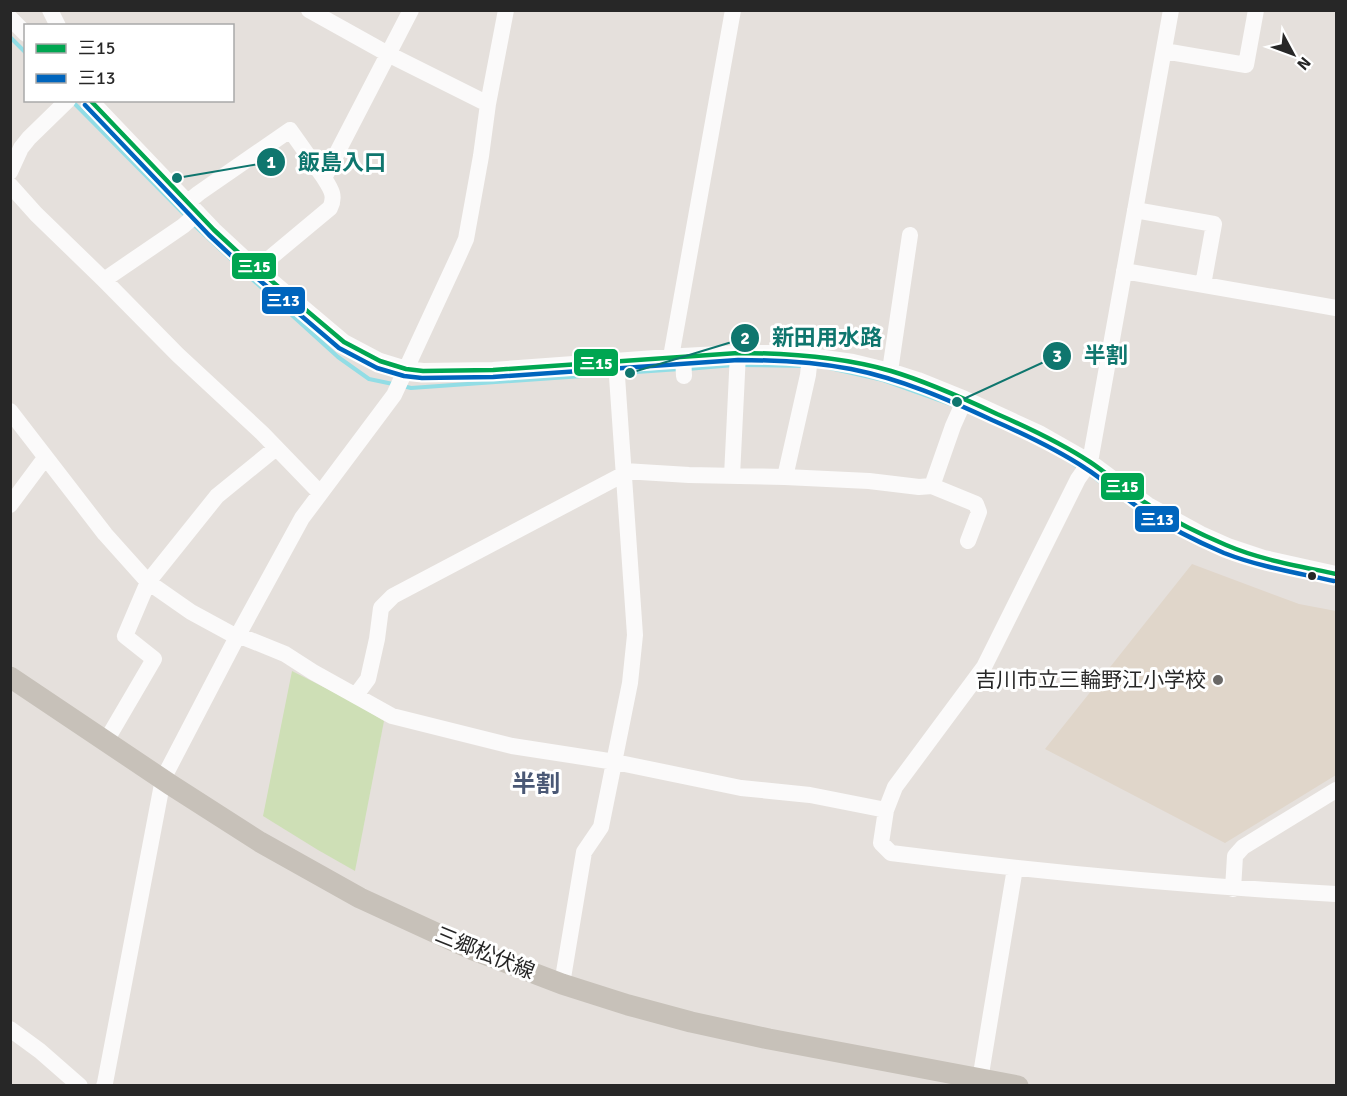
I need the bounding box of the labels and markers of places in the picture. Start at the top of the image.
callout: 飯島入口 [256,142,398,182]
callout: 新田用水路 [730,318,894,358]
callout: 半割 [1042,336,1140,376]
unlabelled marker [1306,570,1318,582]
place label: 吉川市立三輪野江小学校 [975,667,1206,693]
marker: 吉川市立三輪野江小学校 [1211,673,1225,687]

